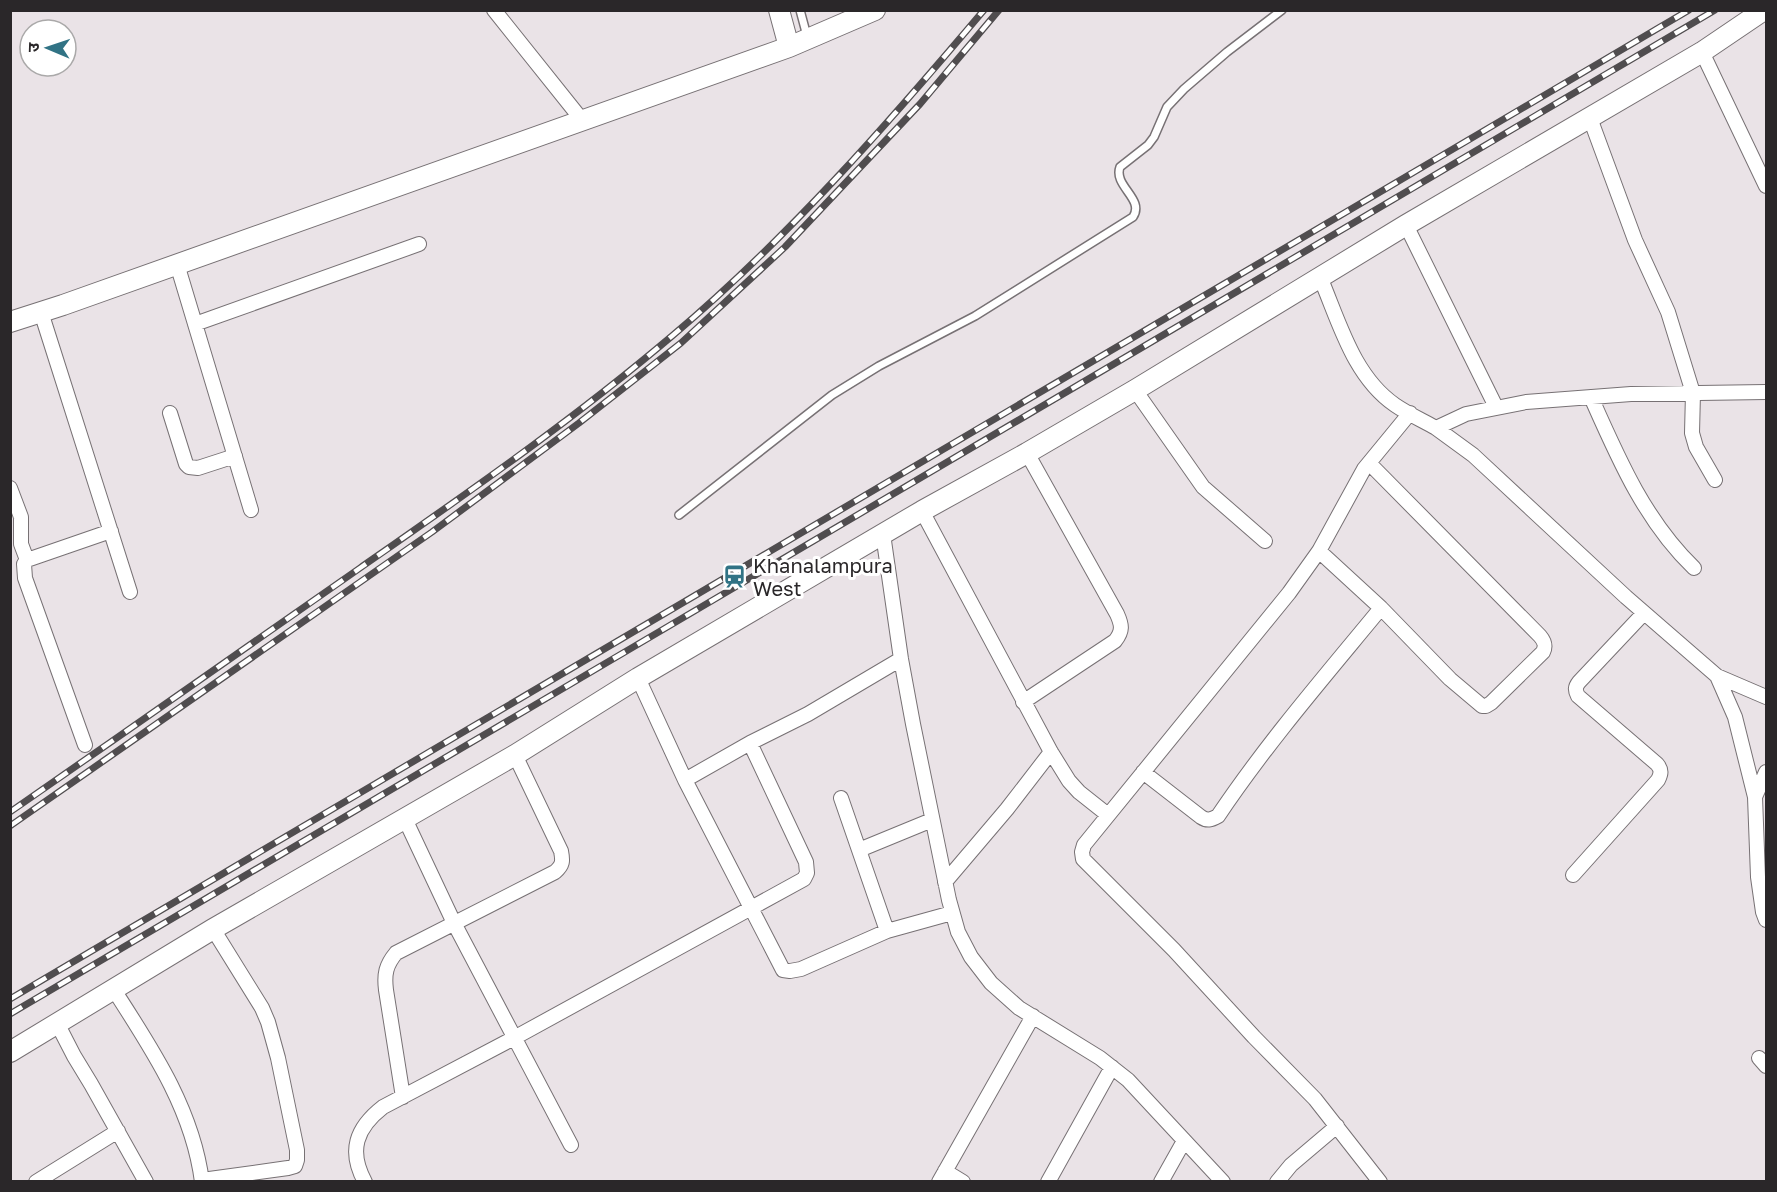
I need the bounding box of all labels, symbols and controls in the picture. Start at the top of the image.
north arrow [18,18,78,78]
text: उ [23,42,43,53]
place label: Khanalampura West [753,553,893,600]
station icon: Khanalampura West [722,564,748,590]

